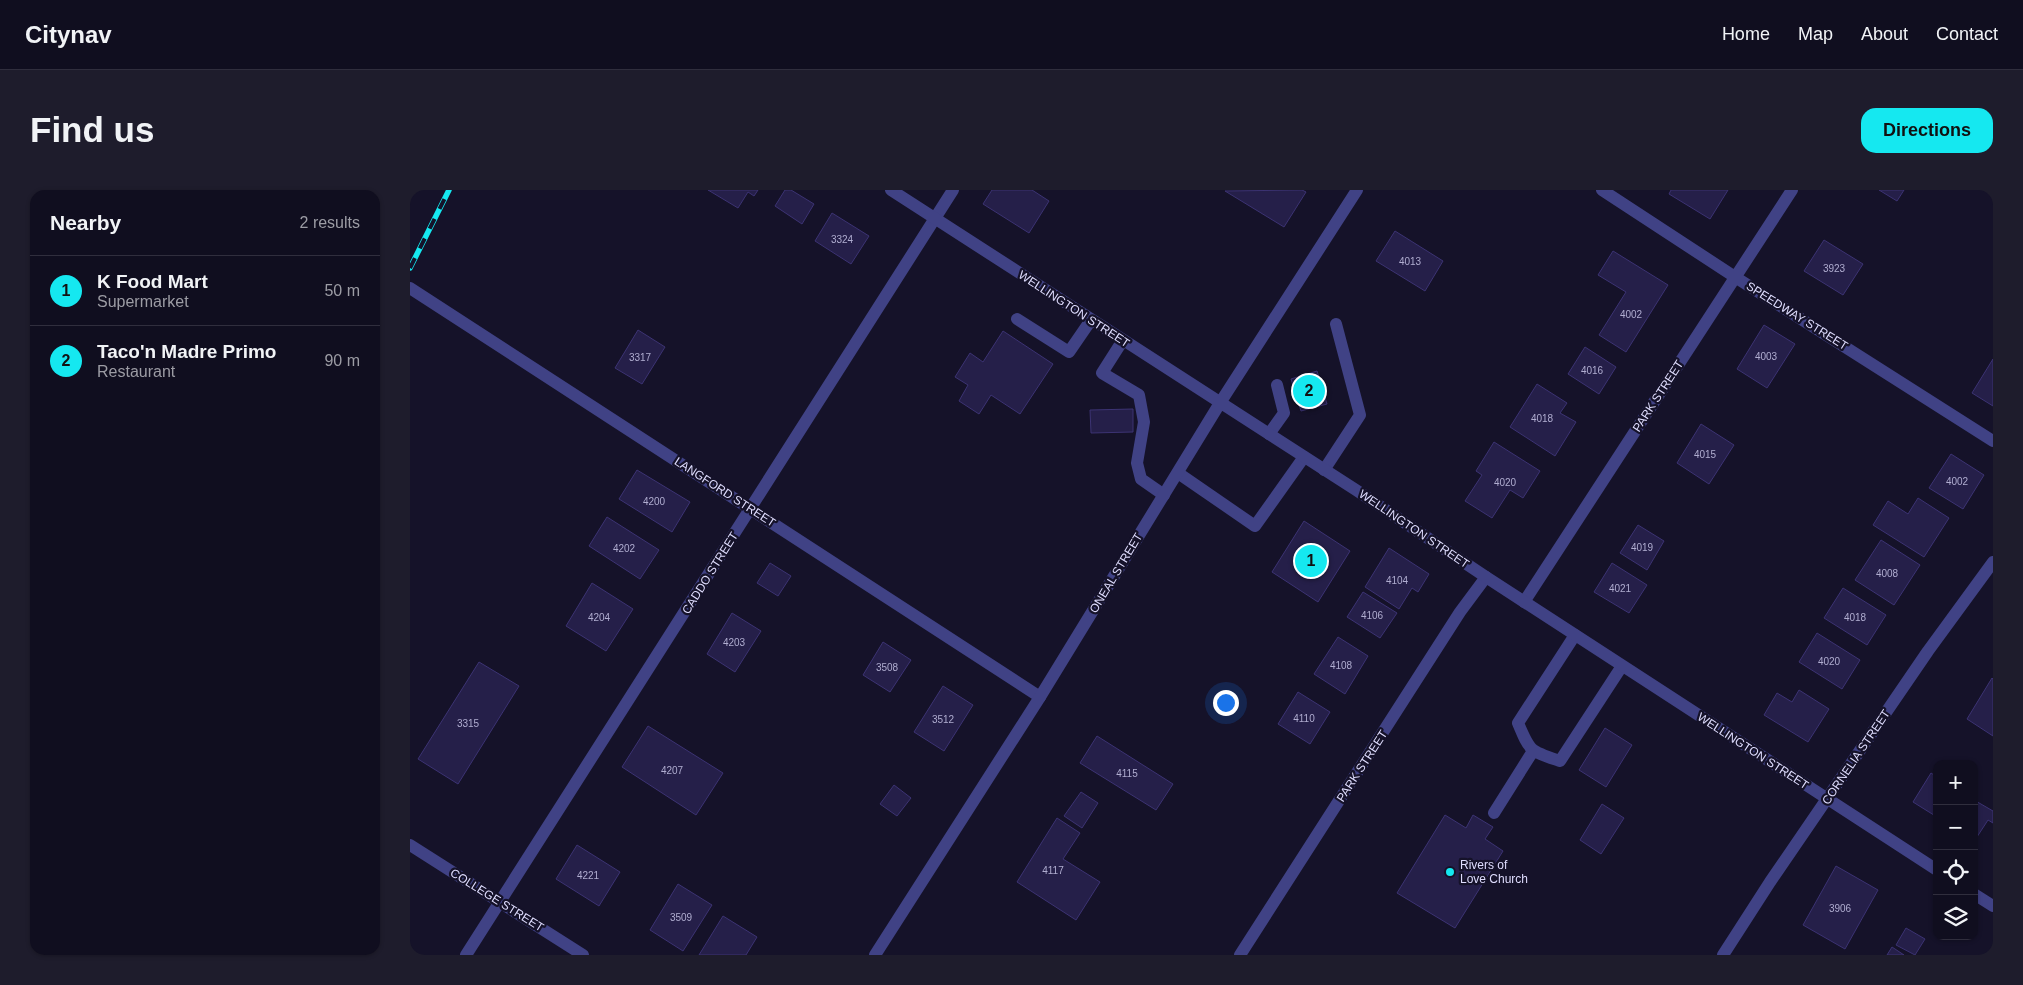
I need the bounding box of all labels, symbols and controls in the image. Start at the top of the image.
text: Citynav [25,21,112,48]
text: Home [1722,24,1770,44]
text: Map [1798,24,1833,44]
text: About [1861,24,1908,44]
text: Contact [1936,24,1998,44]
button: Directions [1861,108,1993,153]
text: Find us [30,110,154,149]
text: Nearby [50,211,121,234]
text: 2 results [300,214,360,231]
house number: 3324 [831,234,854,245]
house number: 4013 [1399,256,1422,267]
house number: 3923 [1823,263,1846,274]
street label: WELLINGTON STREET [1016,268,1133,351]
text: K Food Mart [97,271,208,292]
street label: SPEEDWAY STREET [1744,279,1851,353]
text: 1 [62,282,70,299]
text: 50 m [324,282,360,299]
text: Supermarket [97,293,189,310]
house number: 4002 [1620,309,1643,320]
text: Taco'n Madre Primo [97,341,276,362]
house number: 4003 [1755,351,1778,362]
text: 2 [62,352,70,369]
text: 90 m [324,352,360,369]
house number: 3317 [629,352,652,363]
street label: PARK STREET [1630,357,1687,434]
text: Restaurant [97,363,175,380]
house number: 4016 [1581,365,1604,376]
pin: 2 [1293,372,1325,410]
house number: 4018 [1531,413,1554,424]
house number: 4015 [1694,449,1717,460]
street label: LANGFORD STREET [672,454,779,530]
house number: 4002 [1946,476,1969,487]
house number: 4020 [1494,477,1517,488]
street label: WELLINGTON STREET [1356,487,1472,571]
house number: 4200 [643,496,666,507]
street label: CADDO STREET [679,529,741,617]
street label: ONEAL STREET [1087,530,1146,616]
pin: 1 [1295,542,1327,580]
house number: 4019 [1631,542,1654,553]
house number: 4202 [613,543,636,554]
house number: 4008 [1876,568,1899,579]
house number: 4104 [1386,575,1409,586]
house number: 4021 [1609,583,1632,594]
house number: 4106 [1361,610,1384,621]
house number: 4204 [588,612,611,623]
house number: 4018 [1844,612,1867,623]
house number: 4203 [723,637,746,648]
house number: 4020 [1818,656,1841,667]
house number: 4108 [1330,660,1353,671]
house number: 3508 [876,662,899,673]
your location [1213,690,1239,716]
street label: CORNELIA STREET [1819,706,1893,807]
street label: WELLINGTON STREET [1695,710,1812,793]
house number: 4110 [1293,713,1315,724]
house number: 3512 [932,714,955,725]
house number: 3315 [457,718,480,729]
street label: PARK STREET [1334,727,1391,804]
map controls [1933,760,1978,940]
button: + [1933,760,1978,805]
house number: 4207 [661,765,684,776]
house number: 4115 [1116,768,1138,779]
button: − [1933,805,1978,850]
button: locate [1933,850,1978,895]
place label: Rivers of Love Church [1460,858,1528,886]
house number: 4117 [1042,865,1064,876]
street label: COLLEGE STREET [448,866,547,935]
marker: Rivers of Love Church [1444,866,1456,878]
house number: 4221 [577,870,600,881]
button: layers [1933,895,1978,940]
house number: 3906 [1829,903,1852,914]
house number: 3509 [670,912,693,923]

